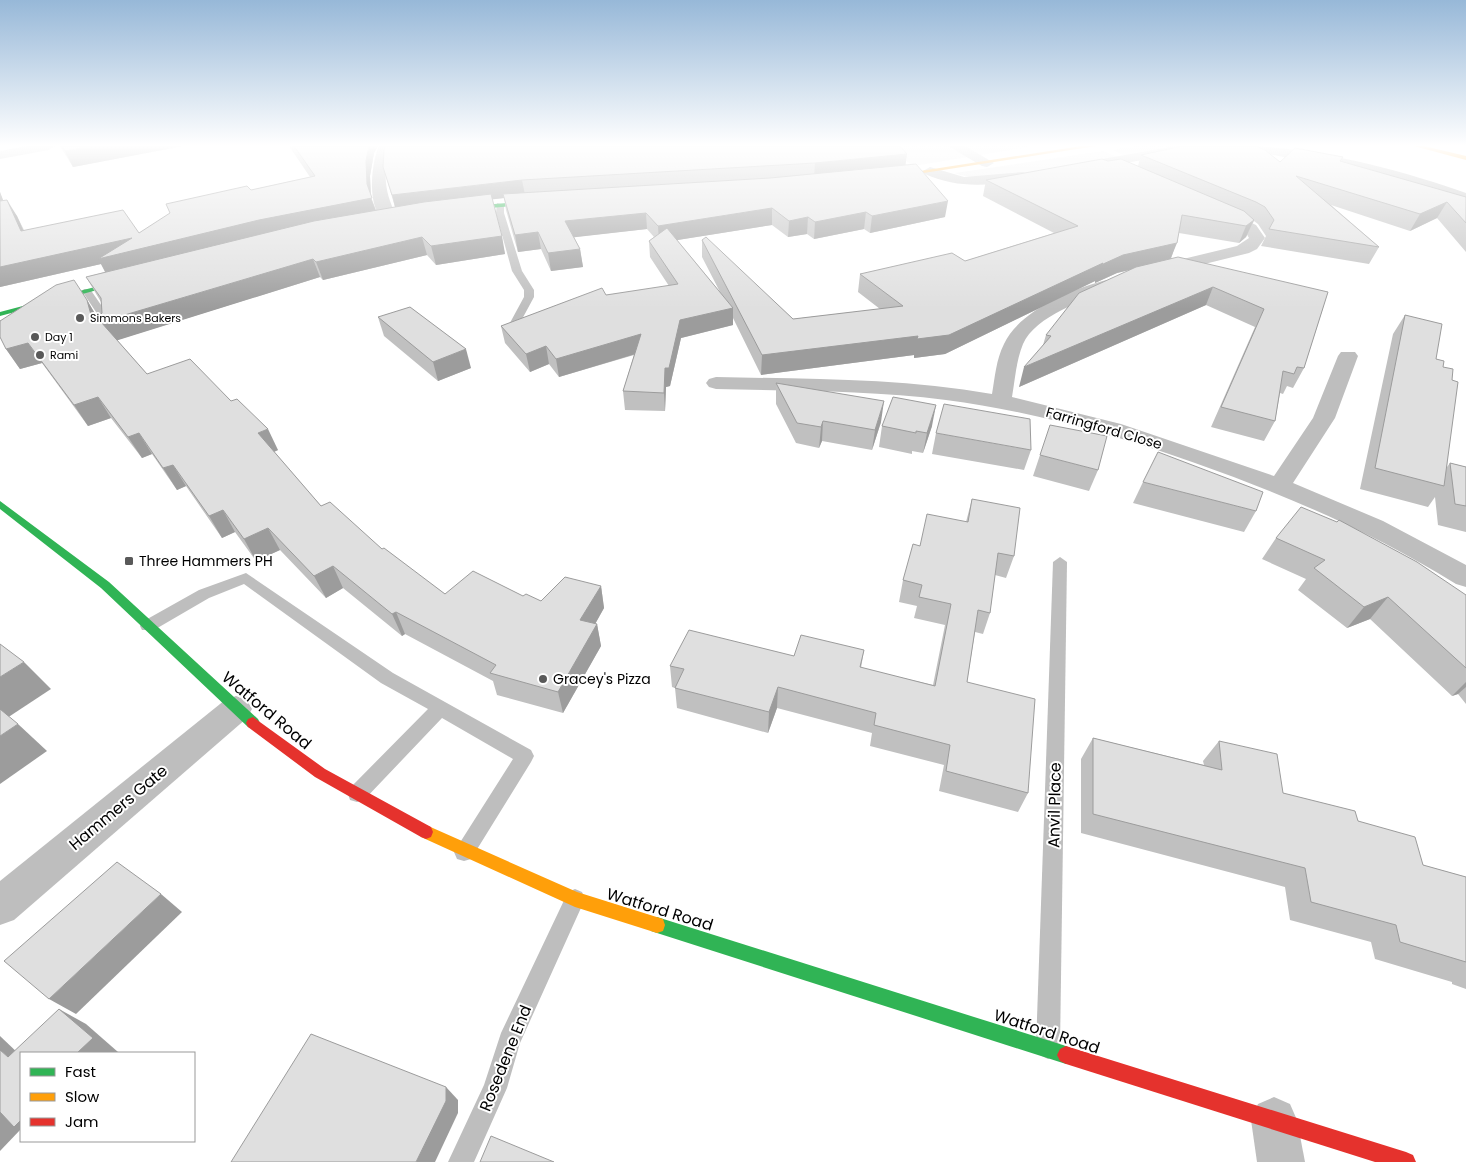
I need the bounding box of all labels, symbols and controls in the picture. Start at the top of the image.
place label: Simmons Bakers [90,310,181,326]
marker: Simmons Bakers [74,312,86,324]
place label: Day 1 [45,329,73,345]
marker: Day 1 [29,331,41,343]
place label: Rami [50,347,78,363]
marker: Rami [34,349,46,361]
street label: Farringford Close [1044,402,1165,454]
place label: Three Hammers PH [139,551,273,571]
marker: Three Hammers PH [123,555,135,567]
street label: Watford Road [217,666,316,755]
place label: Gracey's Pizza [553,669,651,689]
marker: Gracey's Pizza [537,673,549,685]
street label: Hammers Gate [64,759,173,856]
street label: Anvil Place [1042,762,1067,848]
street label: Watford Road [604,882,716,937]
street label: Rosedene End [474,1002,537,1115]
street label: Watford Road [991,1003,1103,1059]
legend [20,1052,195,1142]
text: Fast [65,1061,96,1082]
text: Slow [65,1086,100,1107]
text: Jam [65,1111,99,1132]

